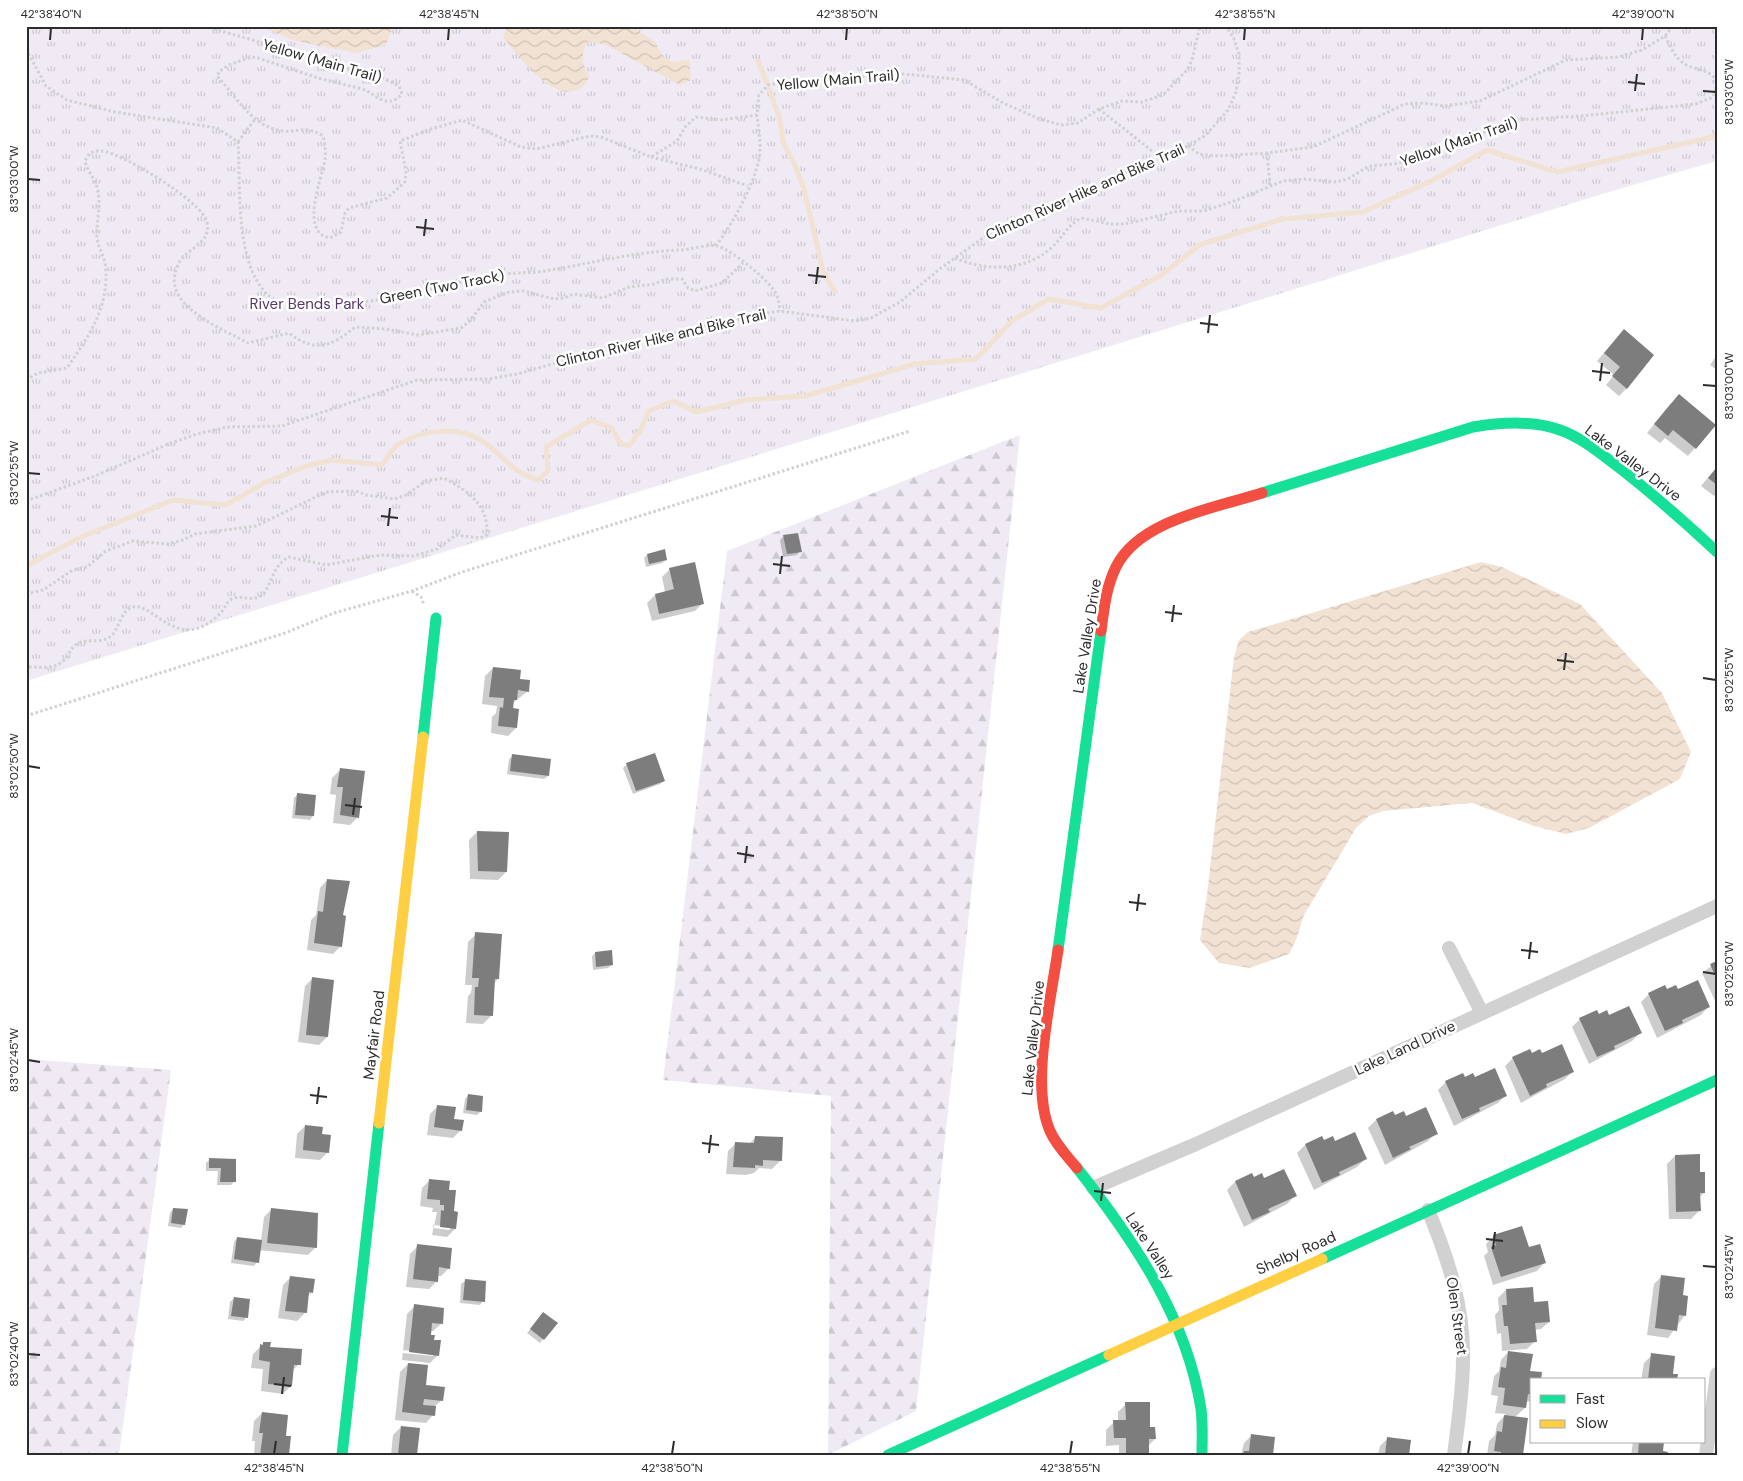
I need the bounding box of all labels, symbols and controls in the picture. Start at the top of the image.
text: 42°38'40"N [20,6,82,22]
text: 42°38'45"N [419,6,479,22]
text: 42°38'50"N [816,6,878,22]
text: 42°38'55"N [1215,6,1275,22]
text: 42°39'00"N [1612,6,1674,22]
street label: Yellow (Main Trail) [260,34,384,88]
text: 83°03'05"W [1721,59,1737,125]
street label: Yellow (Main Trail) [776,65,900,95]
street label: Yellow (Main Trail) [1398,113,1520,171]
street label: Clinton River Hike and Bike Trail [983,139,1187,245]
text: 83°03'00"W [6,145,22,213]
street label: Green (Two Track) [378,265,506,309]
park label: River Bends Park [250,294,365,314]
street label: Clinton River Hike and Bike Trail [554,304,768,372]
text: 83°03'00"W [1721,352,1737,420]
street label: Lake Valley Drive [1581,420,1685,506]
text: 83°02'55"W [6,440,22,505]
street label: Lake Valley Drive [1068,577,1106,695]
text: 83°02'55"W [1721,647,1737,712]
text: 83°02'50"W [6,733,22,799]
text: 83°02'50"W [1721,941,1737,1007]
street label: Lake Valley Drive [1017,979,1049,1097]
street label: Mayfair Road [359,989,389,1081]
street label: Lake Land Drive [1351,1016,1459,1080]
text: 83°02'45"W [6,1027,22,1092]
street label: Lake Valley [1121,1209,1179,1284]
street label: Shelby Road [1253,1227,1339,1279]
text: 83°02'45"W [1721,1234,1737,1299]
street label: Olen Street [1442,1276,1472,1356]
text: 83°02'40"W [6,1321,22,1387]
legend [1530,1378,1706,1444]
text: Fast [1576,1389,1605,1409]
text: Slow [1576,1413,1609,1433]
text: 42°38'45"N [244,1460,304,1476]
text: 42°38'50"N [641,1460,703,1476]
text: 42°38'55"N [1040,1460,1100,1476]
text: 42°39'00"N [1437,1460,1499,1476]

